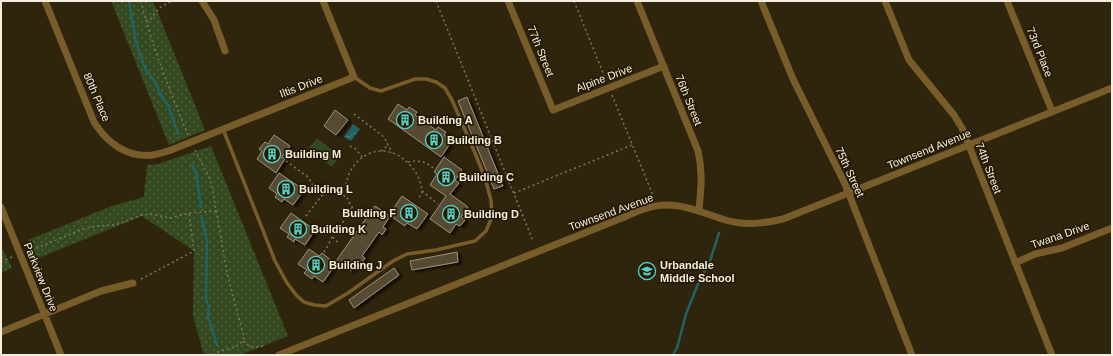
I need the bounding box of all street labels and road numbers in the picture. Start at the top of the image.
street label: 77th Street [525,24,557,78]
street label: 73rd Place [1025,25,1055,79]
street label: Alpine Drive [574,62,634,94]
street label: 80th Place [81,71,113,123]
street label: Iltis Drive [278,72,324,100]
street label: 76th Street [673,73,705,127]
street label: Townsend Avenue [885,127,973,171]
street label: 74th Street [974,141,1004,195]
street label: 75th Street [833,145,867,199]
street label: Townsend Avenue [567,191,655,233]
street label: Twana Drive [1029,219,1091,251]
street label: Parkview Drive [22,241,60,313]

